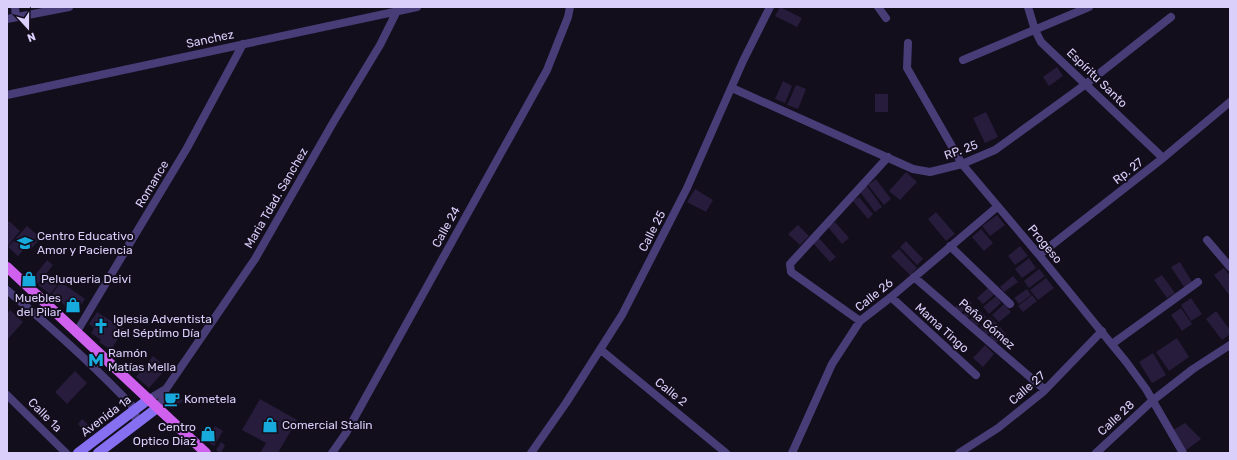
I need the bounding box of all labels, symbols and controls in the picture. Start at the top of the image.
north arrow [8,8,48,48]
street label: Sanchez [185,27,235,51]
text: N [25,29,37,44]
street label: Espíritu Santo [1064,46,1130,110]
street label: RP. 25 [942,137,980,163]
street label: Maria Tdad. Sanchez [241,145,311,251]
street label: Rp. 27 [1110,155,1146,187]
street label: Romance [132,158,172,210]
street label: Calle 24 [429,204,463,250]
street label: Calle 25 [636,208,668,254]
street label: Progeso [1025,222,1065,266]
place label: Centro Educativo Amor y Paciencia [37,229,134,257]
school or university icon: Centro Educativo Amor y Paciencia [16,234,34,252]
shop icon: Peluqueria Deivi [20,270,38,288]
place label: Peluqueria Deivi [41,272,131,286]
street label: Calle 26 [852,276,896,314]
place label: Muebles del Pilar [15,291,61,319]
shop icon: Muebles del Pilar [64,296,82,314]
street label: Peña Gómez [956,296,1018,352]
street label: Mama Tingo [912,300,972,356]
place label: Iglesia Adventista del Séptimo Día [113,312,212,340]
church icon: Iglesia Adventista del Séptimo Día [92,317,110,335]
place label: Ramón Matías Mella [108,346,176,374]
metro station icon: Ramón Matías Mella [87,351,105,369]
street label: Calle 27 [1006,369,1048,407]
street label: Calle 2 [652,375,690,409]
cafe icon: Kometela [163,390,181,408]
place label: Kometela [184,392,236,406]
street label: Avenida 1a [78,393,134,439]
street label: Calle 1a [25,395,65,435]
street label: Calle 28 [1095,398,1137,438]
shop icon: Comercial Stalin [261,416,279,434]
place label: Comercial Stalin [282,418,373,432]
place label: Centro Optico Diaz [133,420,196,448]
shop icon: Centro Optico Diaz [199,425,217,443]

